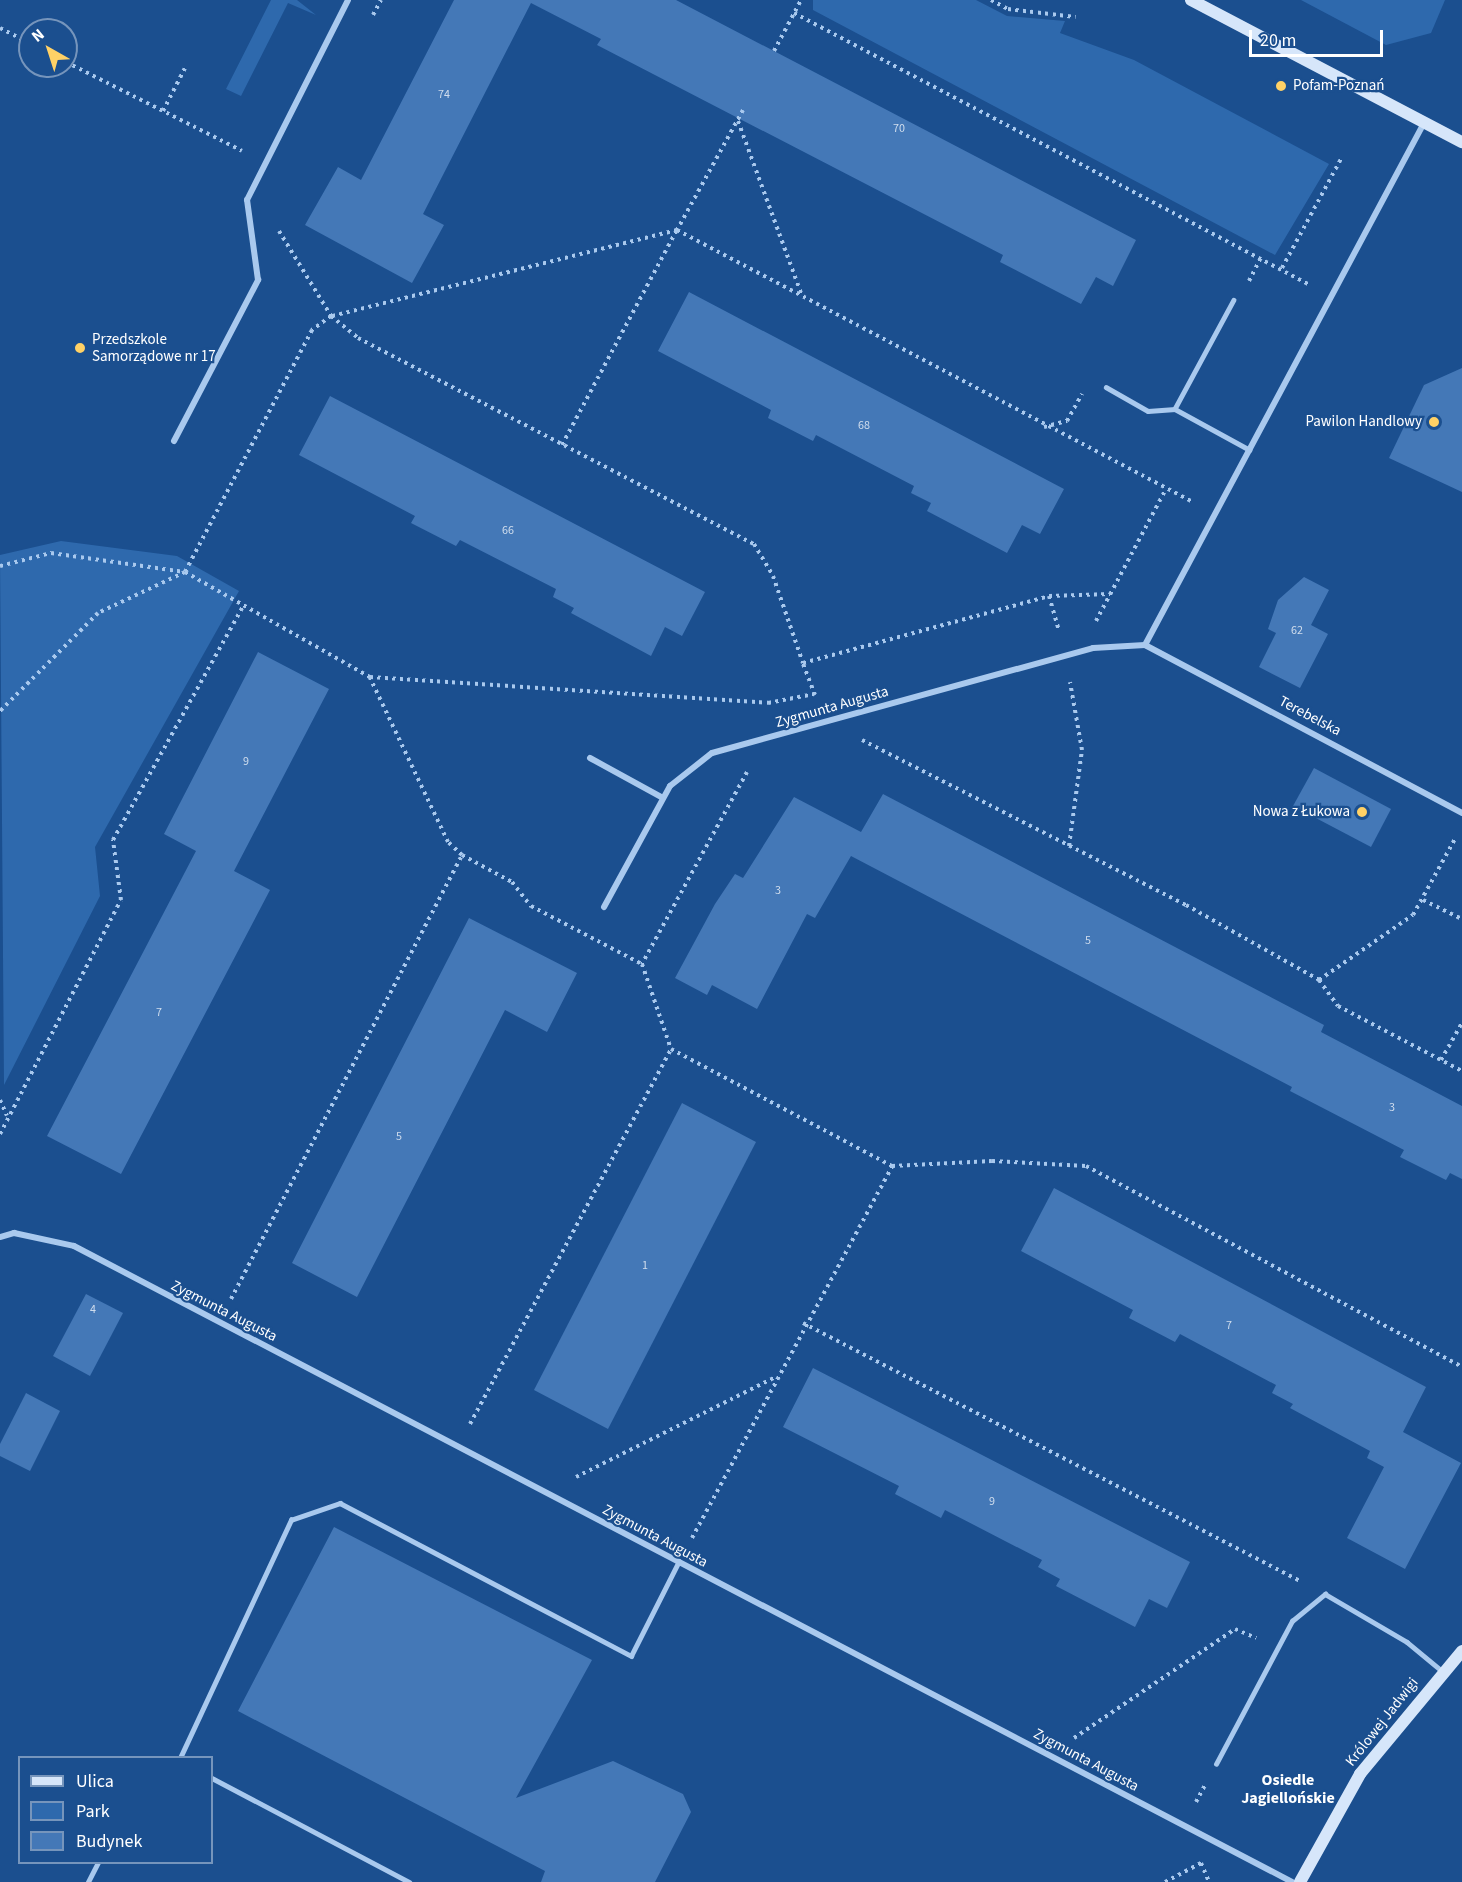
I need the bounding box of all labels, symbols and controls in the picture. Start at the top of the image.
north arrow [18,18,78,78]
scale bar [1252,18,1386,56]
text: N [27,24,49,47]
text: 20 m [1260,28,1296,53]
place label: Pofam-Poznań [1293,77,1384,95]
marker: Pofam-Poznań [1274,79,1288,93]
house number: 74 [438,88,450,102]
house number: 70 [893,122,905,136]
place label: Przedszkole Samorządowe nr 17 [92,330,216,365]
marker: Przedszkole Samorządowe nr 17 [73,341,87,355]
place label: Pawilon Handlowy [1305,413,1422,431]
marker: Pawilon Handlowy [1427,415,1441,429]
house number: 68 [858,419,870,433]
house number: 66 [502,524,514,538]
house number: 62 [1291,624,1303,638]
street label: Zygmunta Augusta [773,682,891,732]
street label: Terebelska [1276,692,1344,740]
house number: 9 [243,755,249,769]
place label: Nowa z Łukowa [1253,803,1350,821]
marker: Nowa z Łukowa [1355,805,1369,819]
house number: 3 [775,884,781,898]
house number: 5 [1085,934,1091,948]
house number: 7 [156,1006,162,1020]
house number: 3 [1389,1101,1395,1115]
house number: 5 [396,1130,402,1144]
house number: 1 [642,1259,648,1273]
street label: Zygmunta Augusta [168,1276,280,1346]
house number: 4 [90,1303,96,1317]
house number: 7 [1226,1319,1232,1333]
house number: 9 [989,1495,995,1509]
street label: Zygmunta Augusta [599,1501,711,1571]
street label: Królowej Jadwigi [1342,1674,1422,1770]
street label: Zygmunta Augusta [1030,1725,1142,1795]
legend [18,1756,213,1864]
text: Ulica [76,1769,114,1794]
district label: Osiedle Jagiellońskie [1241,1770,1335,1808]
text: Park [76,1799,110,1824]
text: Budynek [76,1829,142,1854]

